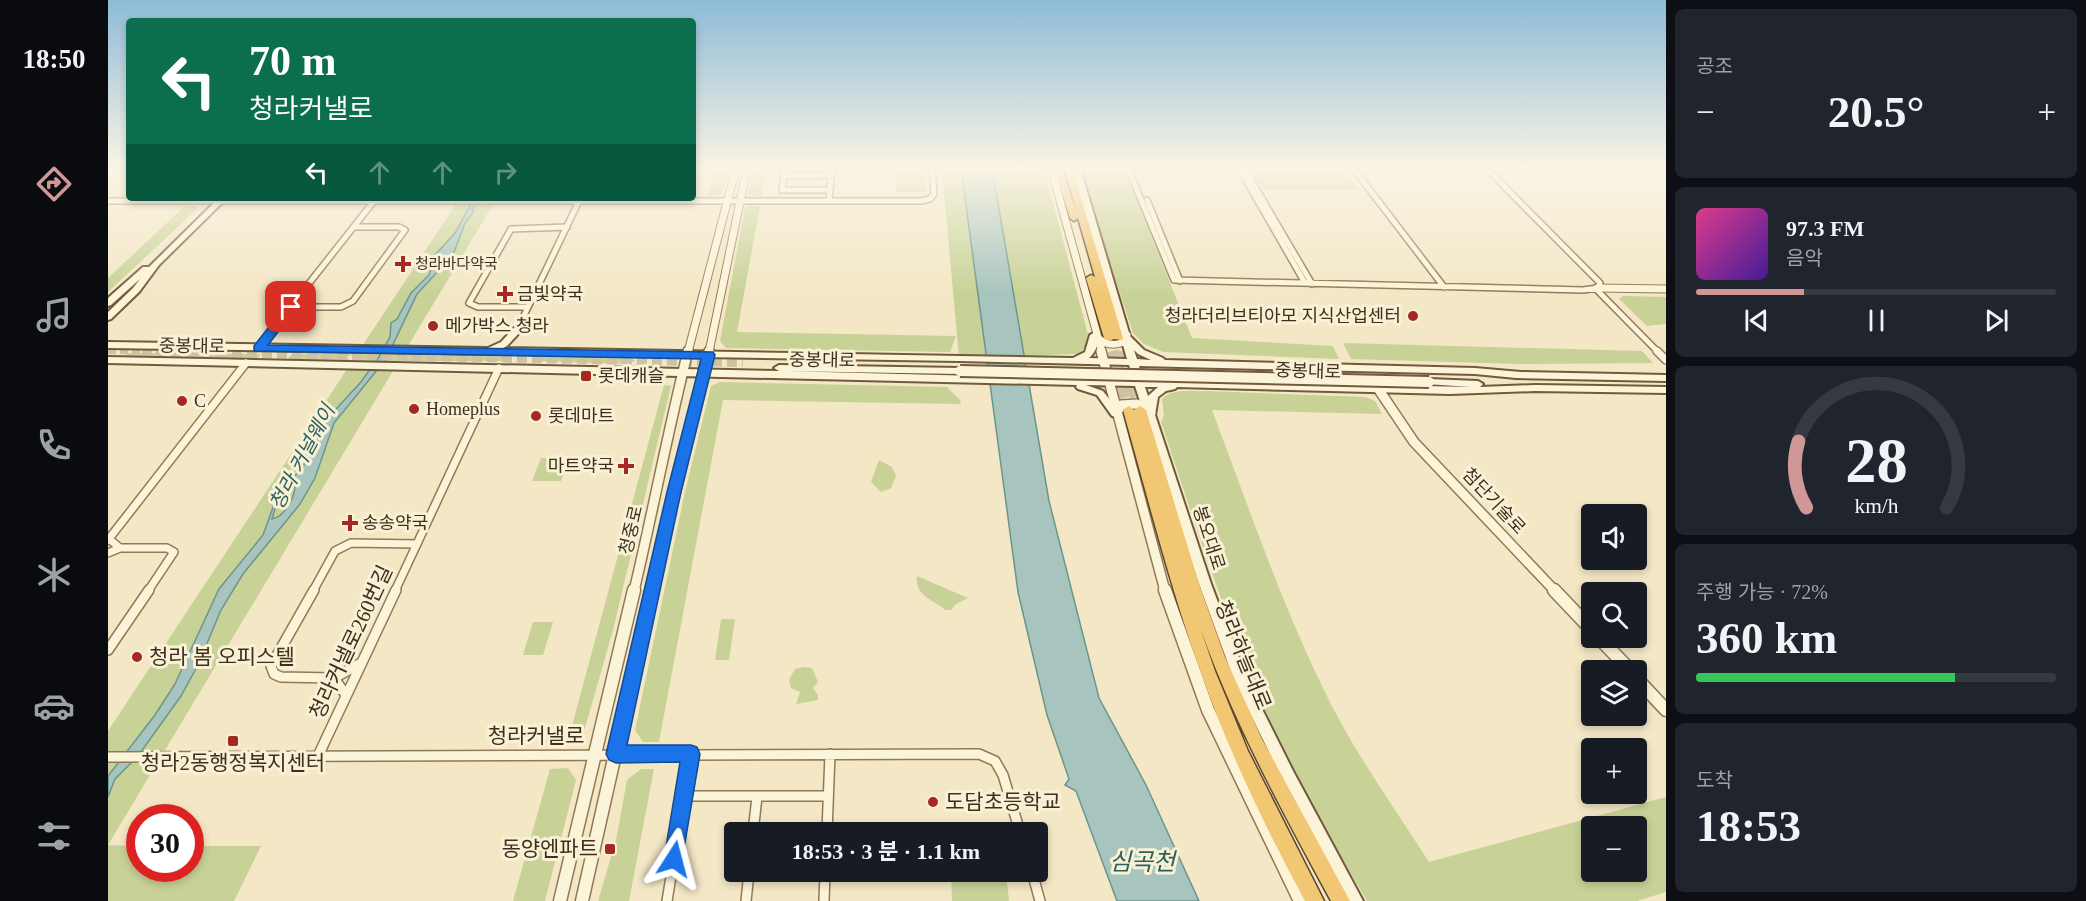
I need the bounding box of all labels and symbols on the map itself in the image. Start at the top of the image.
place label: 청라바다약국 [415,256,498,272]
marker: 청라바다약국 [396,257,410,271]
pin [265,281,316,332]
place label: 금빛약국 [517,284,583,304]
marker: 금빛약국 [498,287,512,301]
place label: 청라더리브티아모 지식산업센터 [1165,306,1401,326]
marker: 청라더리브티아모 지식산업센터 [1406,309,1420,323]
place label: 메가박스 청라 [445,316,549,336]
marker: 메가박스 청라 [426,319,440,333]
street label: 중봉대로 [159,335,225,357]
street label: 중봉대로 [789,349,855,371]
street label: 중봉대로 [1275,360,1341,382]
place label: 롯데캐슬 [598,366,664,386]
marker: 롯데캐슬 [579,369,593,383]
place label: C [194,391,206,411]
marker: C [175,394,189,408]
water label: 청라 커널웨이 [265,399,340,513]
place label: Homeplus [426,399,500,419]
marker: Homeplus [407,402,421,416]
place label: 롯데마트 [548,406,614,426]
marker: 롯데마트 [529,409,543,423]
place label: 마트약국 [548,456,614,476]
marker: 마트약국 [619,459,633,473]
street label: 첨단기술로 [1458,464,1530,538]
street label: 봉오대로 [1189,503,1229,573]
street label: 청중로 [616,504,646,556]
place label: 송송약국 [362,513,428,533]
marker: 송송약국 [343,516,357,530]
street label: 청라커낼로260번길 [305,561,397,723]
street label: 청라하늘대로 [1210,597,1276,713]
place label: 청라 봄 오피스텔 [149,645,295,669]
marker: 청라 봄 오피스텔 [130,650,144,664]
street label: 청라커낼로 [488,724,584,748]
marker: 청라2동행정복지센터 [226,734,240,748]
place label: 청라2동행정복지센터 [141,751,325,775]
place label: 도담초등학교 [945,790,1061,814]
marker: 도담초등학교 [926,795,940,809]
speed limit sign: 30 [126,804,204,882]
position arrow [642,827,706,891]
place label: 동양엔파트 [501,837,598,861]
marker: 동양엔파트 [603,842,617,856]
water label: 심곡천 [1109,849,1178,875]

